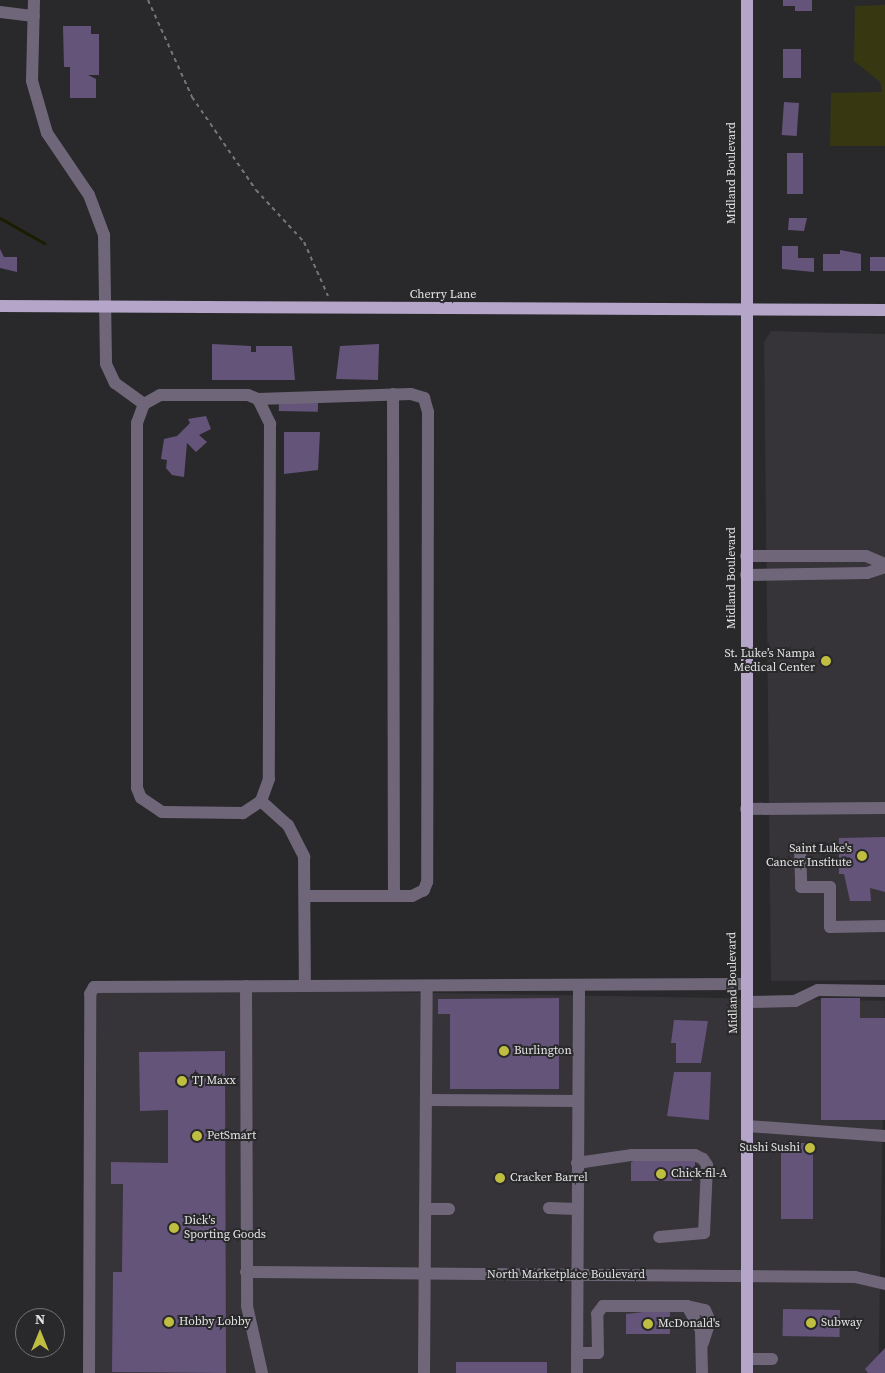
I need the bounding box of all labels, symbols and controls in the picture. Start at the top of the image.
street label: Midland Boulevard [725,122,739,224]
street label: Cherry Lane [410,288,476,302]
street label: Midland Boulevard [725,527,739,629]
place label: St. Luke’s Nampa Medical Center [724,647,815,675]
marker: St. Luke’s Nampa Medical Center [819,654,833,668]
place label: Saint Luke's Cancer Institute [766,842,852,870]
marker: Saint Luke's Cancer Institute [856,850,868,862]
street label: Midland Boulevard [725,932,741,1034]
place label: Burlington [514,1044,572,1058]
marker: Burlington [498,1045,510,1057]
place label: TJ Maxx [192,1074,236,1088]
marker: TJ Maxx [176,1075,188,1087]
place label: PetSmart [207,1129,256,1143]
marker: PetSmart [191,1130,203,1142]
place label: Sushi Sushi [739,1141,800,1155]
marker: Sushi Sushi [804,1142,816,1154]
place label: Chick-fil-A [671,1167,727,1181]
marker: Chick-fil-A [655,1168,667,1180]
place label: Cracker Barrel [510,1171,588,1185]
marker: Cracker Barrel [494,1172,506,1184]
place label: Dick's Sporting Goods [184,1214,266,1242]
marker: Dick's Sporting Goods [168,1222,180,1234]
street label: North Marketplace Boulevard [487,1268,645,1282]
north arrow [15,1308,65,1358]
text: N [35,1309,45,1329]
place label: Hobby Lobby [179,1315,251,1329]
marker: Hobby Lobby [163,1316,175,1328]
place label: Subway [821,1316,862,1330]
place label: McDonald's [658,1317,720,1331]
marker: Subway [805,1317,817,1329]
marker: McDonald's [642,1318,654,1330]

